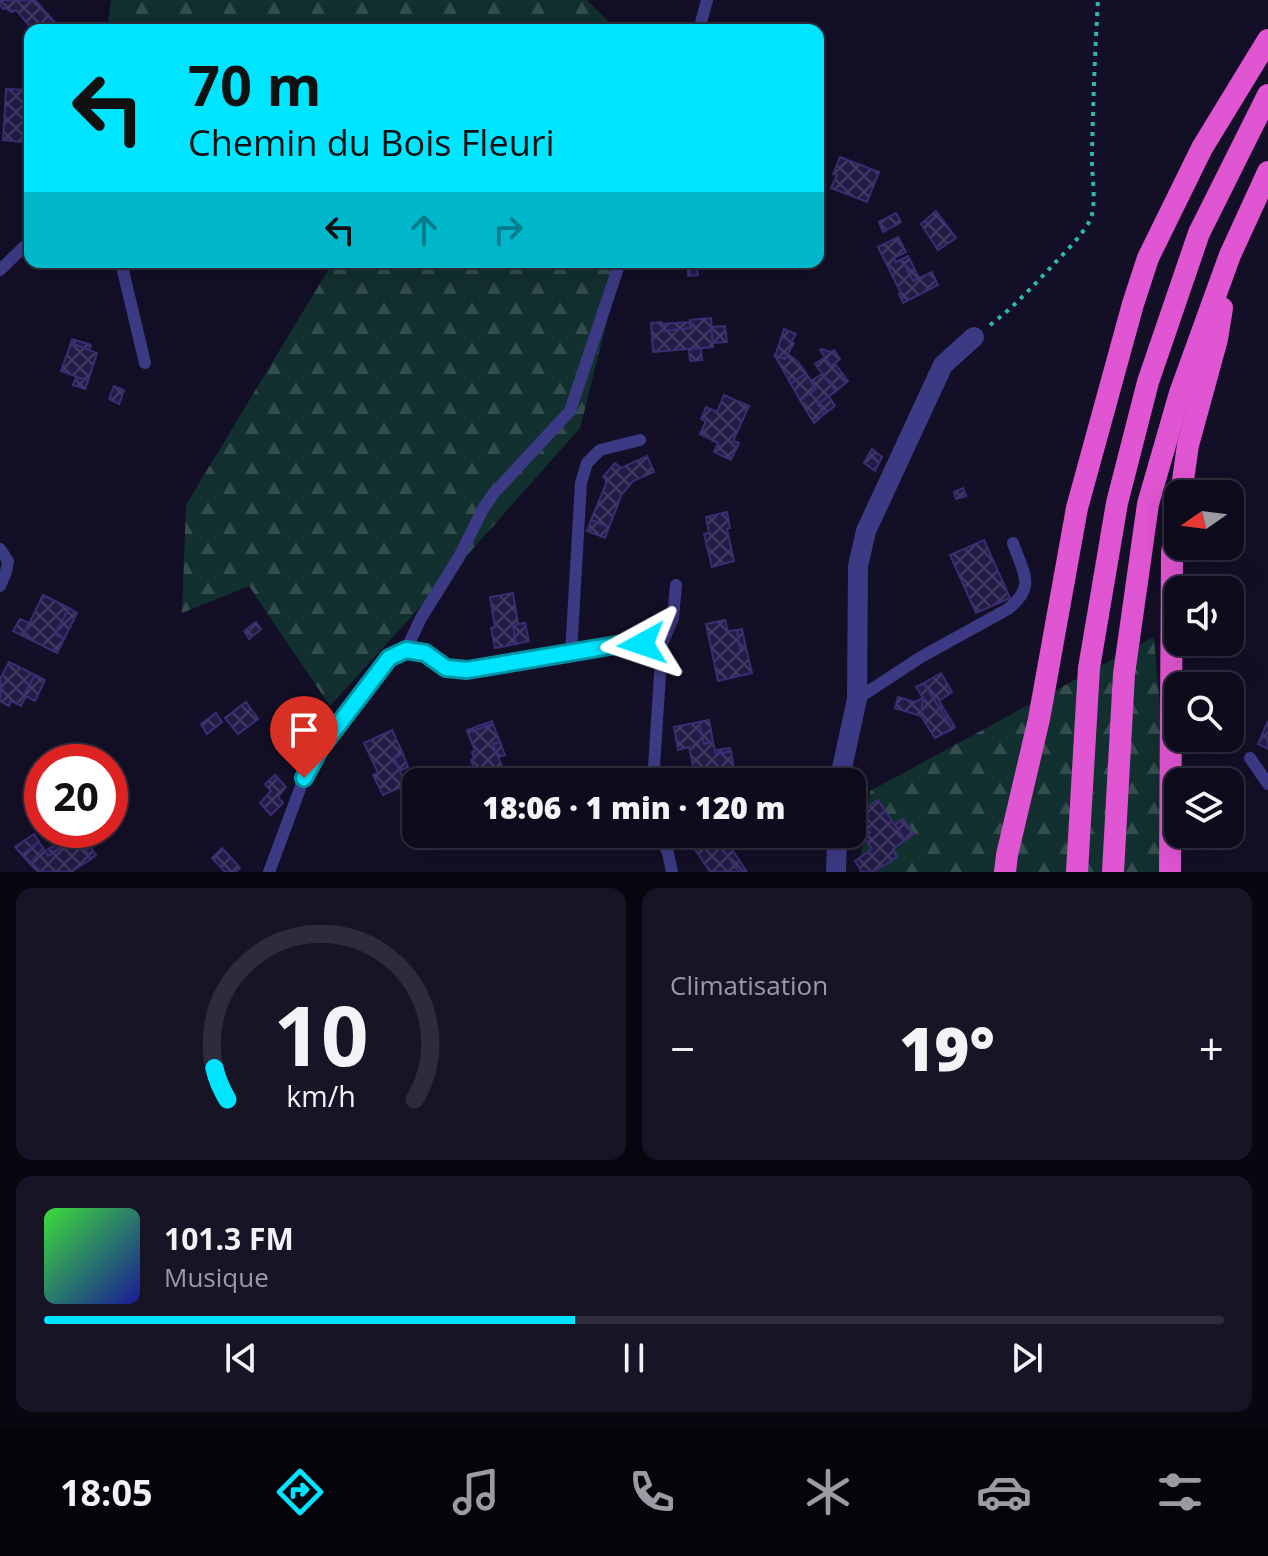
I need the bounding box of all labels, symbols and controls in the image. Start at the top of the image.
text: 70 m [188,46,322,122]
icon: left [56,56,160,160]
text: Chemin du Bois Fleuri [188,118,555,167]
icon: left [318,208,362,252]
icon: ahead [402,208,446,252]
icon: right [486,208,530,252]
north arrow [1164,480,1244,560]
map controls [1164,480,1244,848]
button: sound [1164,576,1244,656]
position arrow [600,602,684,686]
button: search [1164,672,1244,752]
pin [270,696,338,778]
icon: arrive [282,708,326,752]
speed limit sign: 20 [24,744,128,848]
button: layers [1164,768,1244,848]
text: 18:06 · 1 min · 120 m [482,787,786,828]
text: Climatisation [670,967,828,1003]
text: 10 [273,977,369,1090]
text: 19° [899,1007,995,1089]
text: − [670,1018,695,1078]
text: + [1199,1018,1224,1078]
text: km/h [286,1076,356,1115]
text: 101.3 FM [164,1218,294,1259]
text: Musique [164,1259,269,1295]
icon: previous [219,1336,263,1380]
icon: pause [612,1336,656,1380]
icon: next [1005,1336,1049,1380]
icon: directions [272,1464,328,1520]
icon: music [448,1464,504,1520]
icon: phone [624,1464,680,1520]
icon: climate [800,1464,856,1520]
icon: car [976,1464,1032,1520]
icon: filters [1152,1464,1208,1520]
text: 18:05 [60,1468,153,1517]

